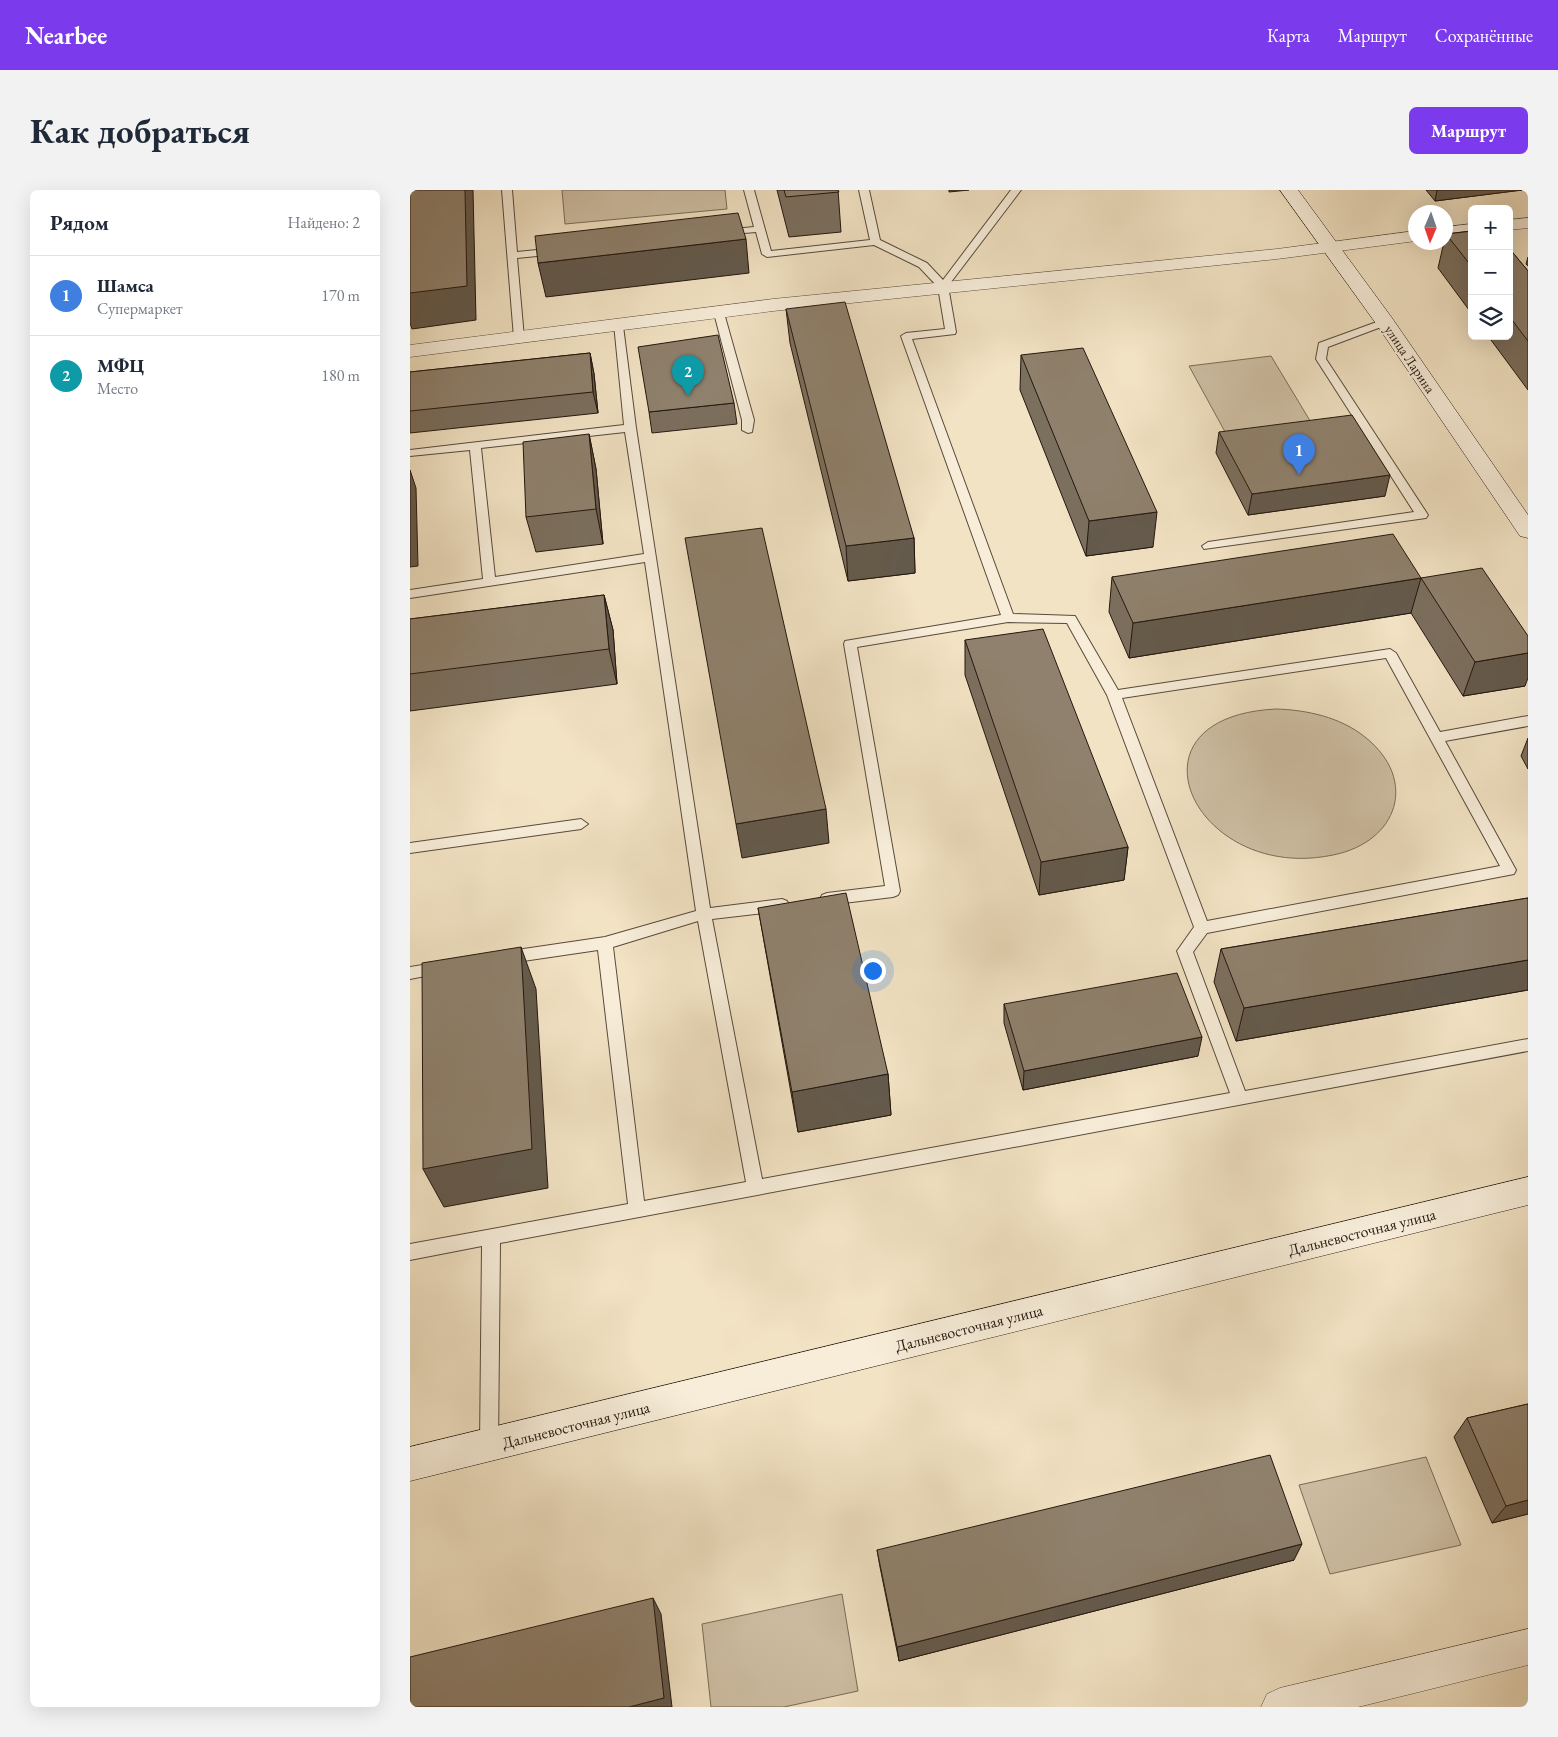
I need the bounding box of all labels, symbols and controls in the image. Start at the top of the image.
text: Nearbee [25,20,107,51]
text: Карта [1267,24,1310,47]
text: Маршрут [1338,24,1407,47]
text: Сохранённые [1435,24,1533,47]
button: Маршрут [1409,107,1528,154]
text: Как добраться [30,108,250,153]
north arrow [1408,205,1453,250]
map controls [1468,205,1513,340]
button: + [1468,205,1513,250]
text: Рядом [50,209,109,236]
text: Найдено: 2 [288,212,360,233]
button: − [1468,250,1513,295]
text: Шамса [97,273,154,298]
text: 1 [62,285,70,306]
text: 170 m [321,285,360,306]
button: layers [1468,295,1513,340]
text: Супермаркет [97,298,183,319]
street label: улица Ларина [1381,321,1440,397]
text: МФЦ [97,353,144,378]
pin: 2 [672,355,704,396]
text: 2 [62,365,70,386]
text: 180 m [321,365,360,386]
text: Место [97,378,138,399]
pin: 1 [1283,434,1315,475]
your location [860,958,886,984]
street label: Дальневосточная улица [1286,1203,1439,1261]
street label: Дальневосточная улица [893,1299,1046,1357]
street label: Дальневосточная улица [500,1396,653,1454]

